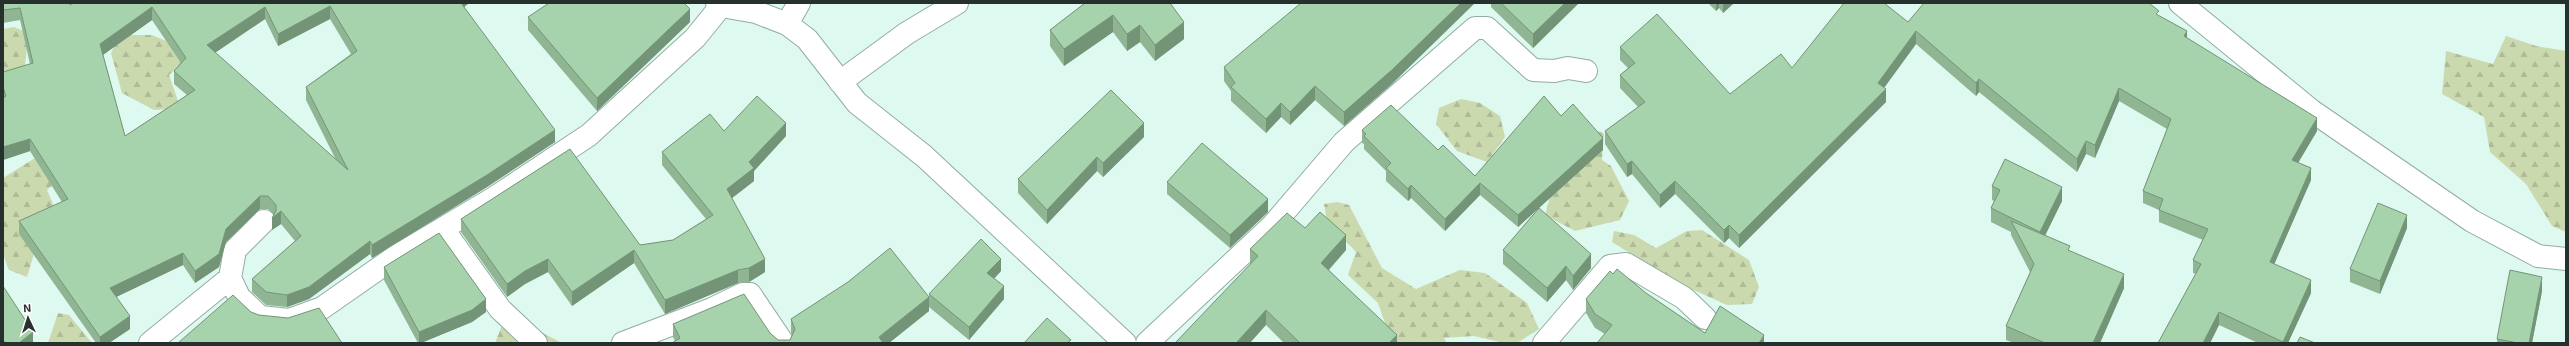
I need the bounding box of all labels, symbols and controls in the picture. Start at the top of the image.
north arrow [8,298,48,338]
text: N [23,301,32,314]

